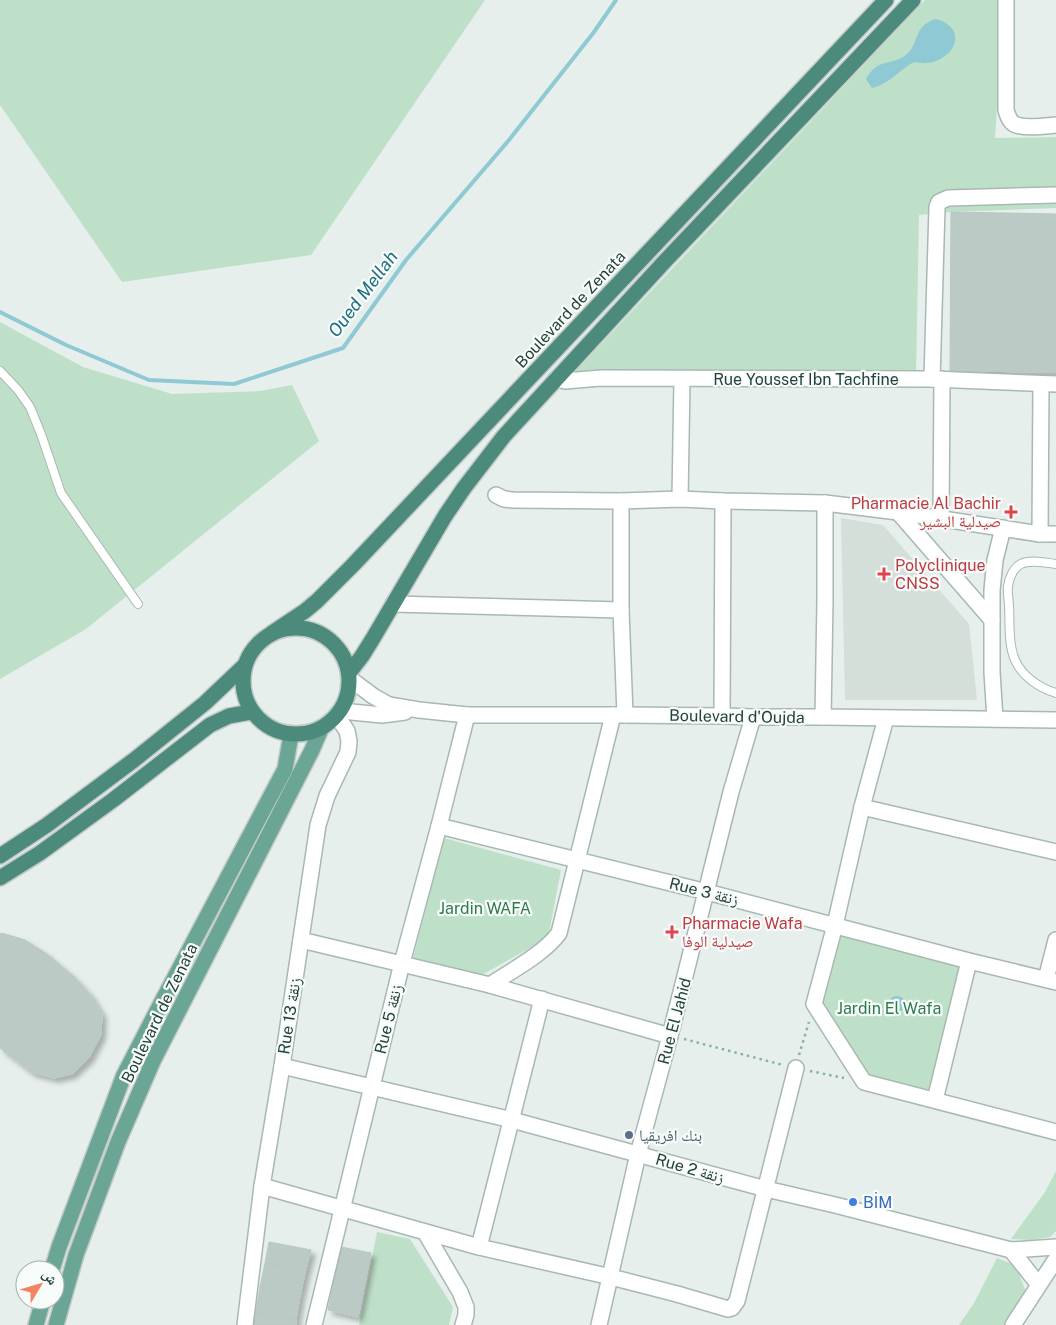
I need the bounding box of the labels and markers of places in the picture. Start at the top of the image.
place label: Pharmacie Al Bachir صيدلية البشير [851,494,1001,531]
marker: Pharmacie Al Bachir صيدلية البشير [1005,506,1017,518]
place label: Polyclinique CNSS [895,556,986,593]
marker: Polyclinique CNSS [877,567,891,581]
place label: Pharmacie Wafa صيدلية الوفا [682,914,803,951]
marker: Pharmacie Wafa صيدلية الوفا [666,926,678,938]
place label: بنك افريقيا [639,1126,702,1145]
marker: بنك افريقيا [623,1129,635,1141]
place label: BİM [863,1192,893,1212]
marker: BİM [847,1196,859,1208]

